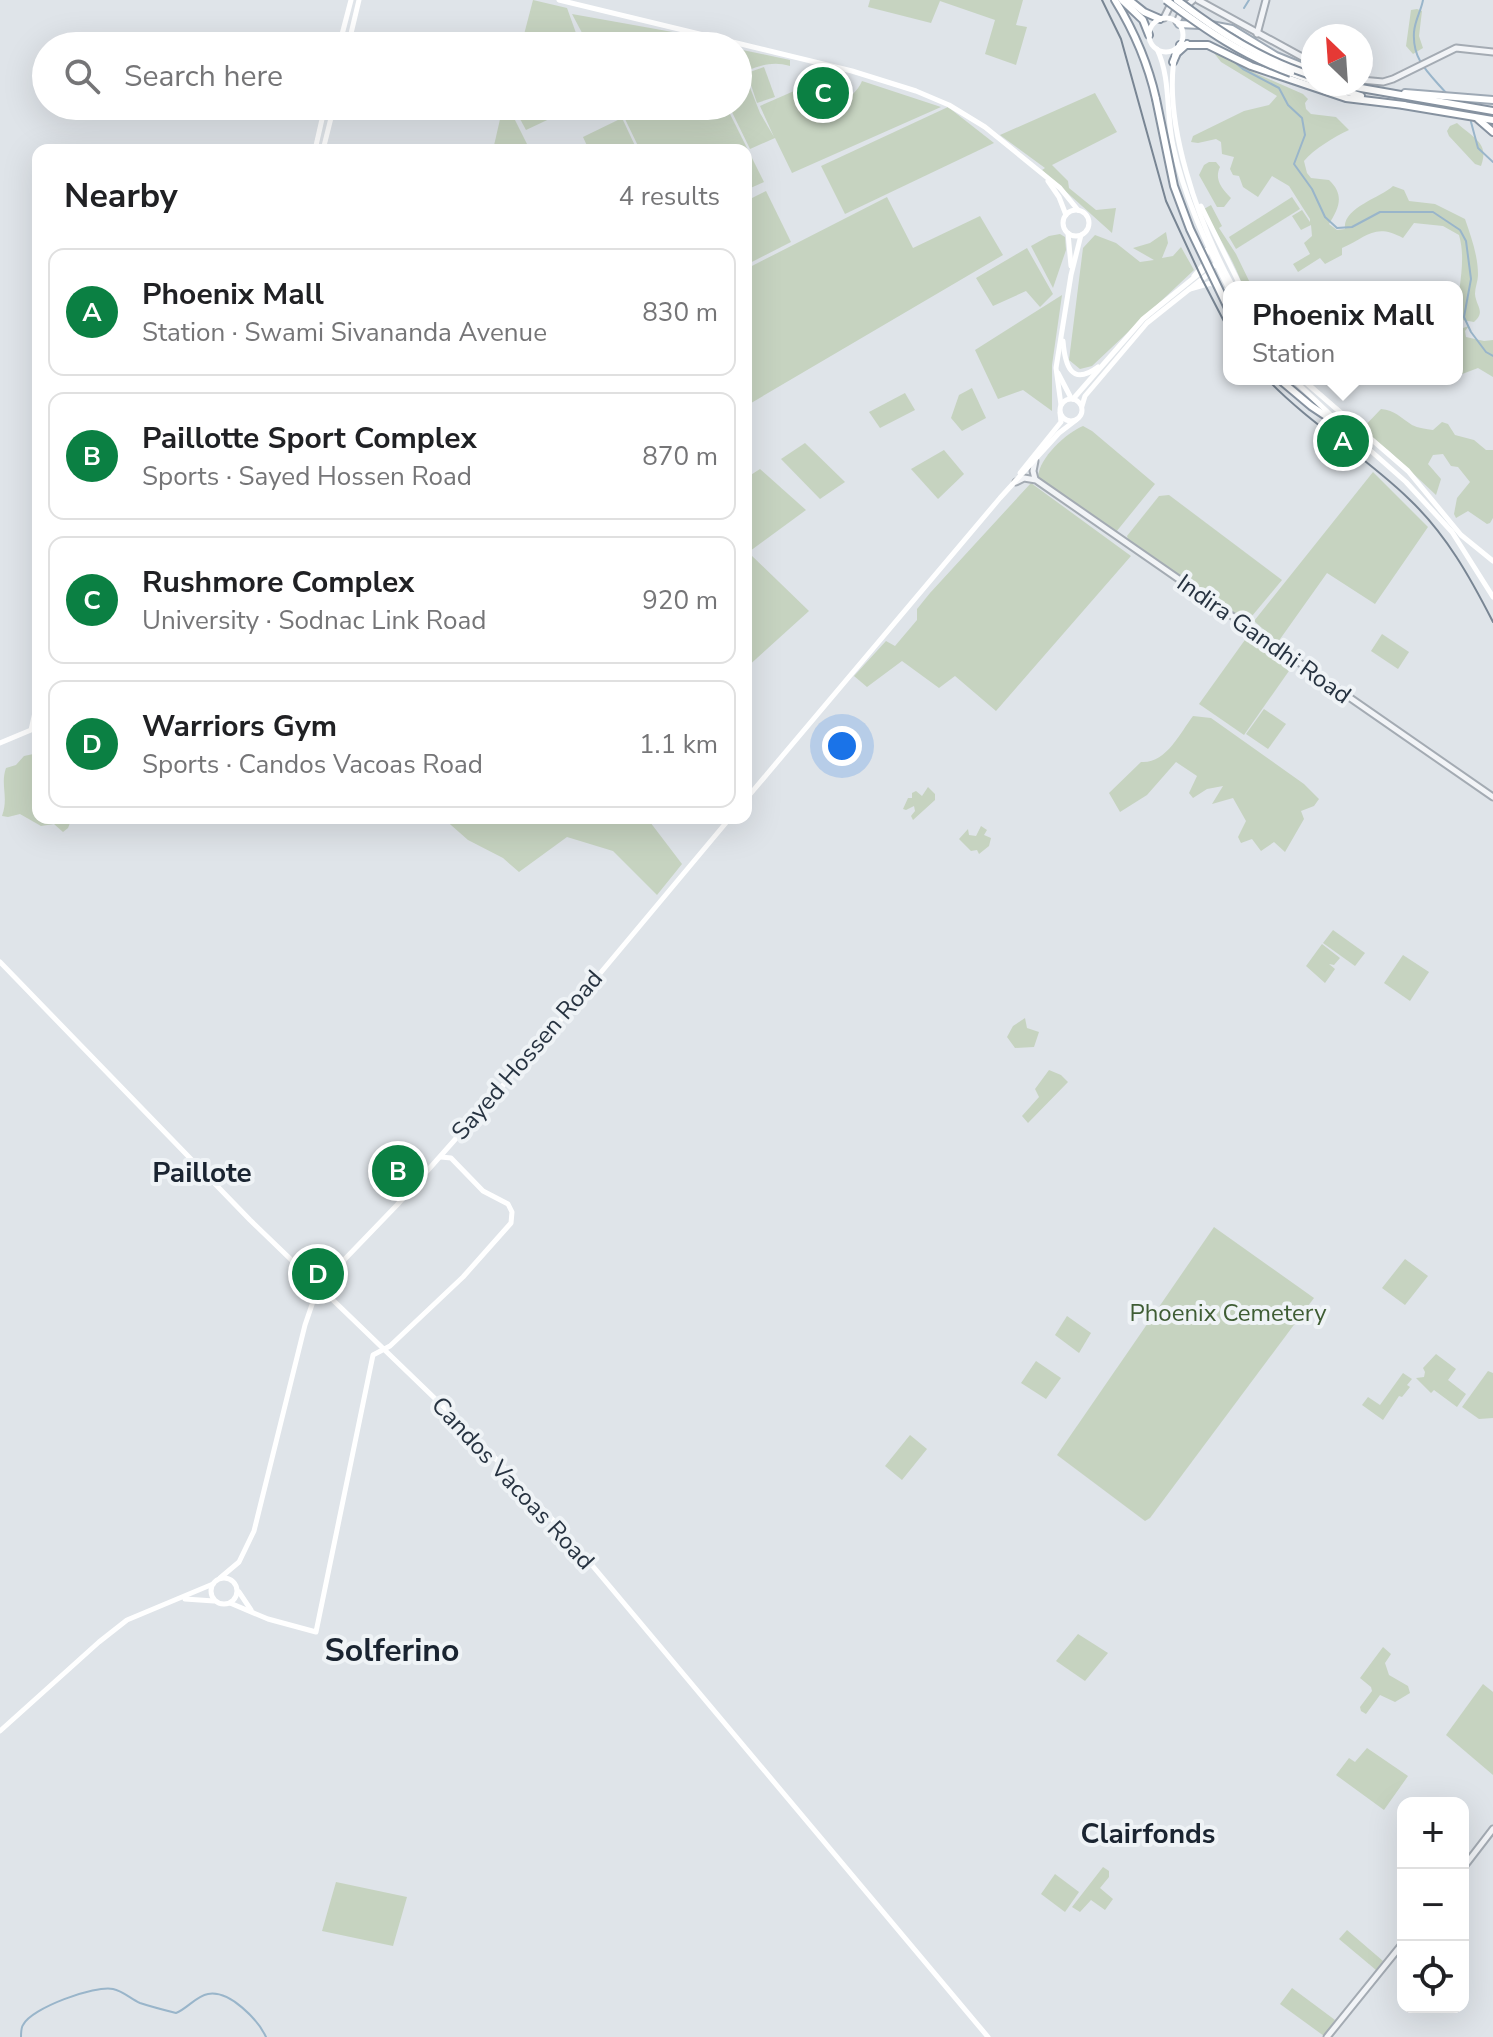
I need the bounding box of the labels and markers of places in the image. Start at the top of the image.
pin: C [797,63,849,123]
pin: A [1317,411,1369,471]
pin: B [372,1141,424,1201]
pin: D [292,1244,344,1304]

